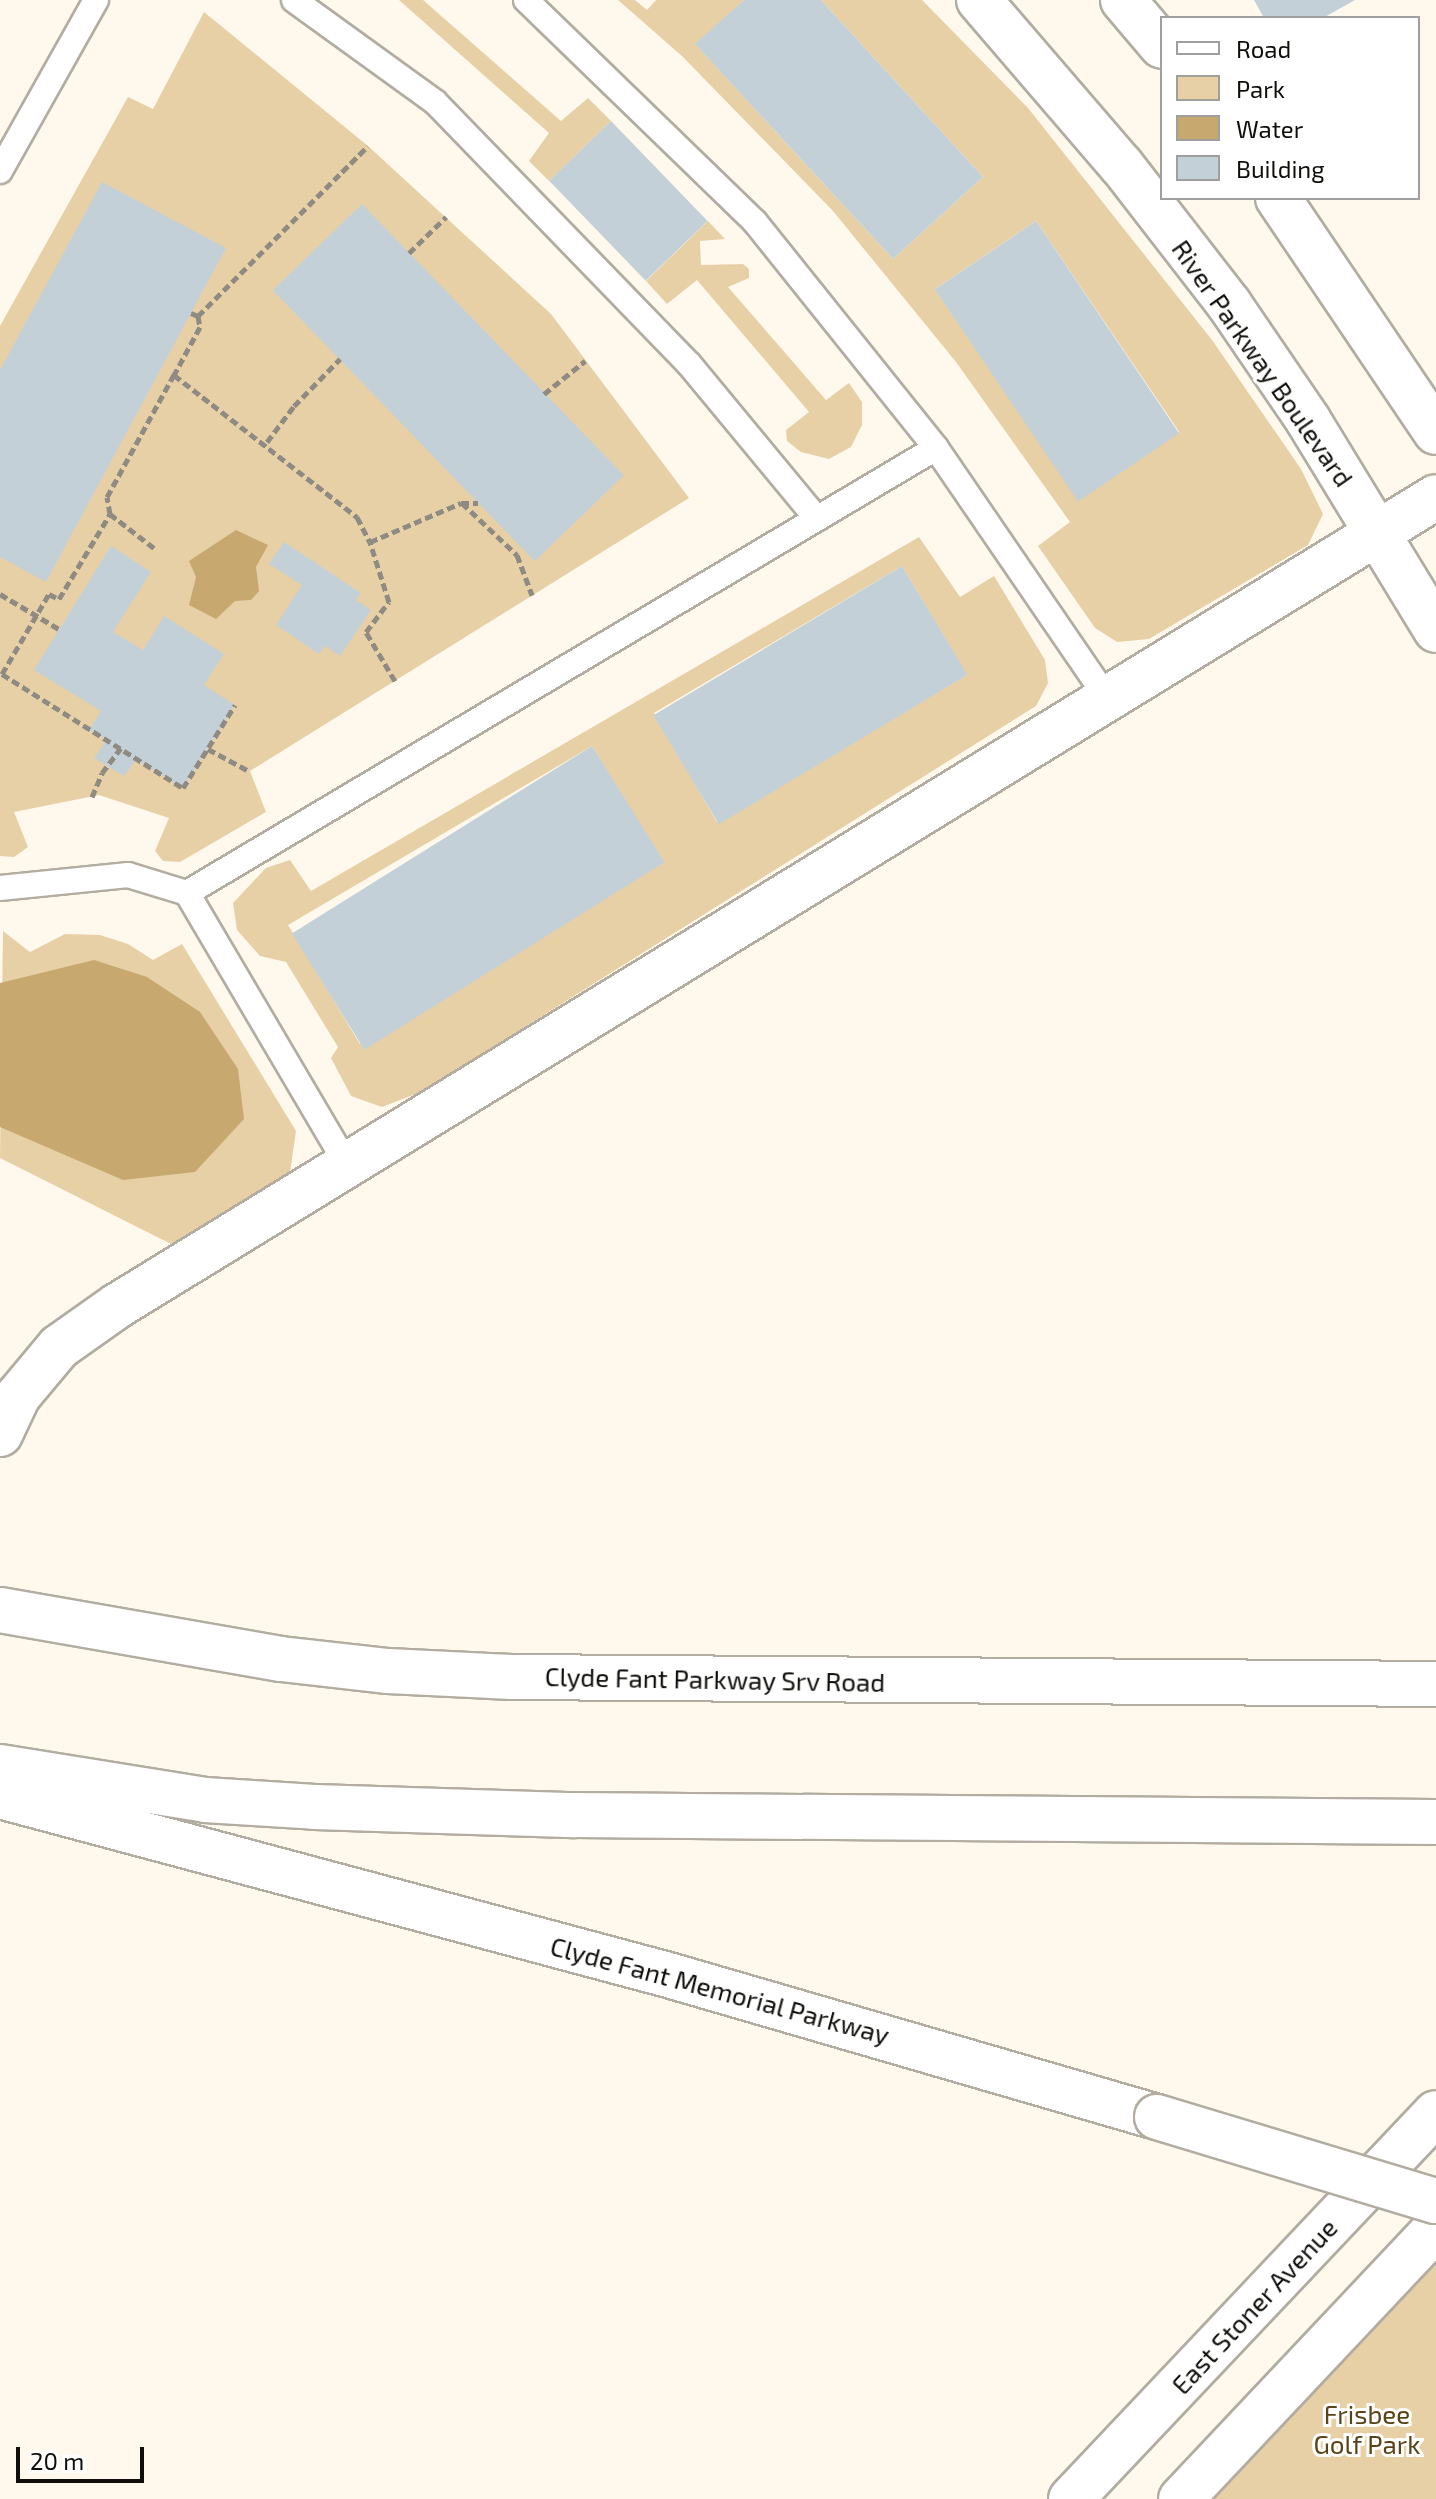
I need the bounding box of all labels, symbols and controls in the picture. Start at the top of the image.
legend [1160,16,1420,200]
text: Road [1236,34,1291,63]
text: Park [1236,74,1285,103]
text: Water [1236,114,1303,143]
text: Building [1236,154,1325,183]
street label: River Parkway Boulevard [1166,233,1360,493]
street label: Clyde Fant Parkway Srv Road [544,1660,886,1698]
street label: Clyde Fant Memorial Parkway [547,1930,893,2050]
street label: East Stoner Avenue [1164,2212,1344,2400]
park label: Frisbee Golf Park [1313,2398,1421,2460]
scale bar [20,2431,148,2481]
text: 20 m [30,2446,84,2475]

